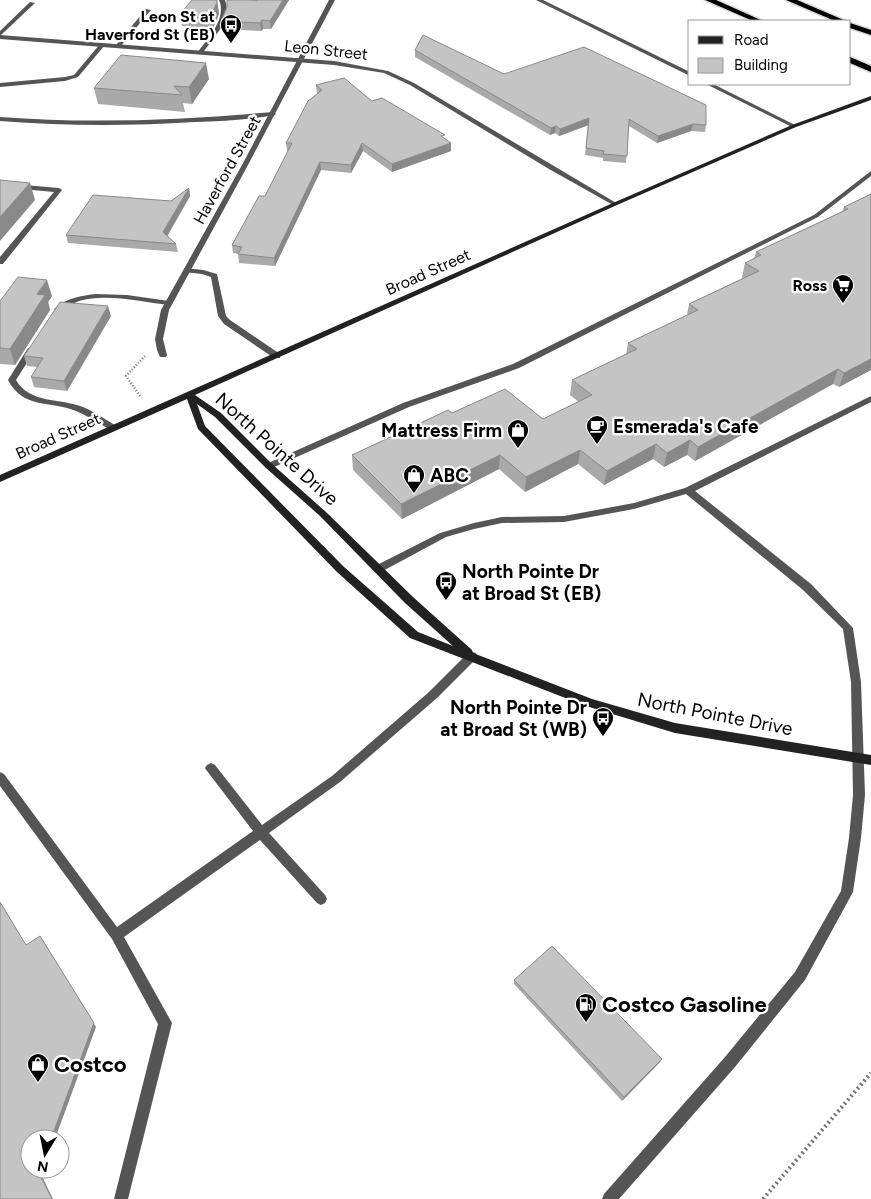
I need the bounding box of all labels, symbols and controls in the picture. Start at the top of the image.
place label: Leon St at Haverford St (EB) [85,7,215,44]
bus stop icon: Leon St at Haverford St (EB) [219,13,243,44]
legend [688,20,851,85]
text: Road [734,31,769,49]
street label: Leon Street [283,36,369,64]
text: Building [734,56,788,74]
street label: Haverford Street [189,112,265,228]
street label: Broad Street [383,245,473,299]
supermarket icon: Ross [831,273,855,304]
place label: Ross [792,276,828,295]
street label: North Pointe Drive [211,388,343,510]
street label: Broad Street [13,409,103,463]
cafe icon: Esmerada's Cafe [585,414,609,445]
place label: Esmerada's Cafe [613,415,759,438]
shop icon: Mattress Firm [506,418,530,449]
place label: Mattress Firm [381,419,502,442]
shop icon: ABC [402,463,426,494]
place label: ABC [430,464,469,487]
place label: North Pointe Dr at Broad St (EB) [462,560,601,605]
bus stop icon: North Pointe Dr at Broad St (EB) [434,570,458,601]
street label: North Pointe Drive [635,688,795,740]
place label: North Pointe Dr at Broad St (WB) [440,696,587,741]
bus stop icon: North Pointe Dr at Broad St (WB) [591,706,615,737]
place label: Costco Gasoline [602,991,767,1018]
fuel station icon: Costco Gasoline [574,992,598,1023]
place label: Costco [54,1051,127,1078]
shop icon: Costco [26,1052,50,1083]
north arrow [20,1129,70,1179]
text: N [36,1157,50,1176]

